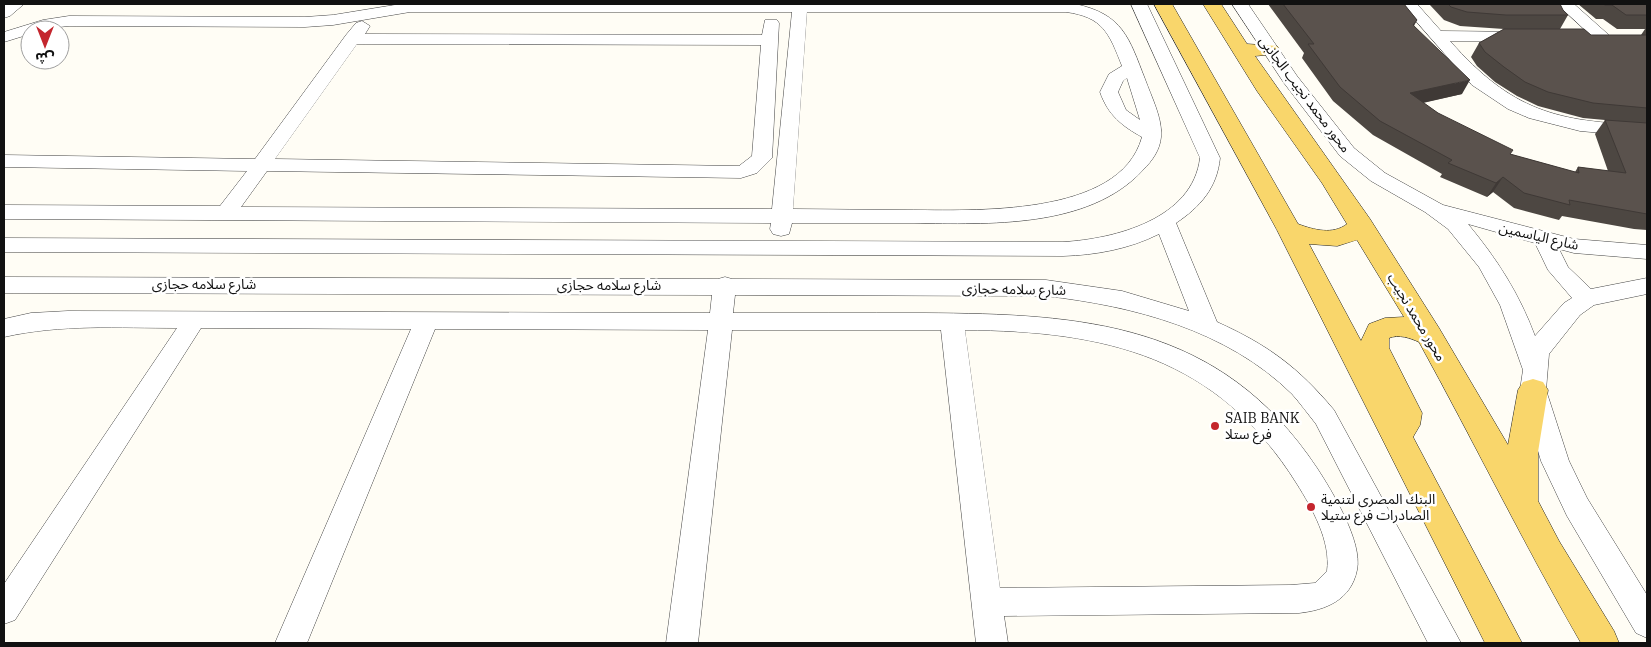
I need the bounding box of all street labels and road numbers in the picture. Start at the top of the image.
street label: محور محمد نجيب الجانبى [1255,32,1355,156]
street label: شارع الياسمين [1497,218,1581,256]
street label: محور محمد نجيب [1384,270,1450,364]
street label: شارع سلامه حجازى [152,275,256,295]
street label: شارع سلامه حجازى [557,276,661,296]
street label: شارع سلامه حجازى [962,279,1066,301]

